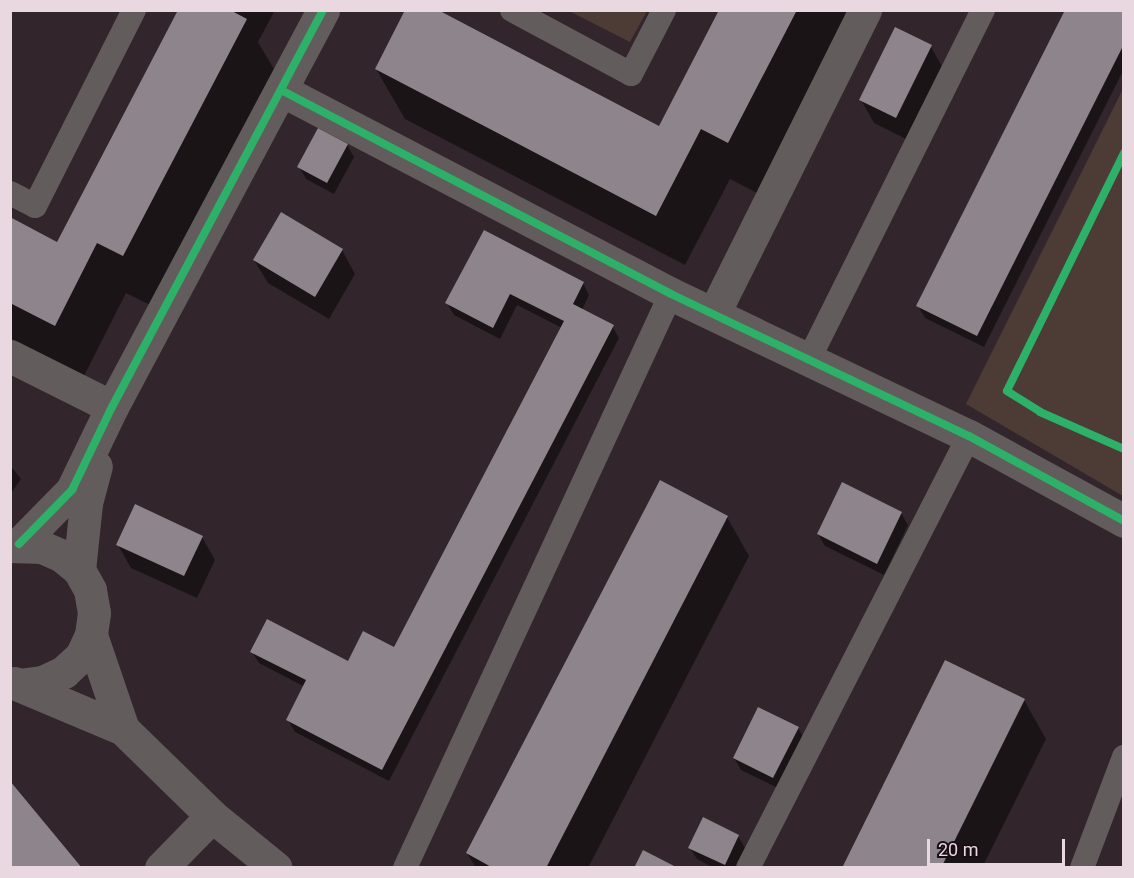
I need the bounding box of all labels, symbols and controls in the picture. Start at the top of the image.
scale bar [930,827,1068,865]
text: 20 m [938,839,978,860]

